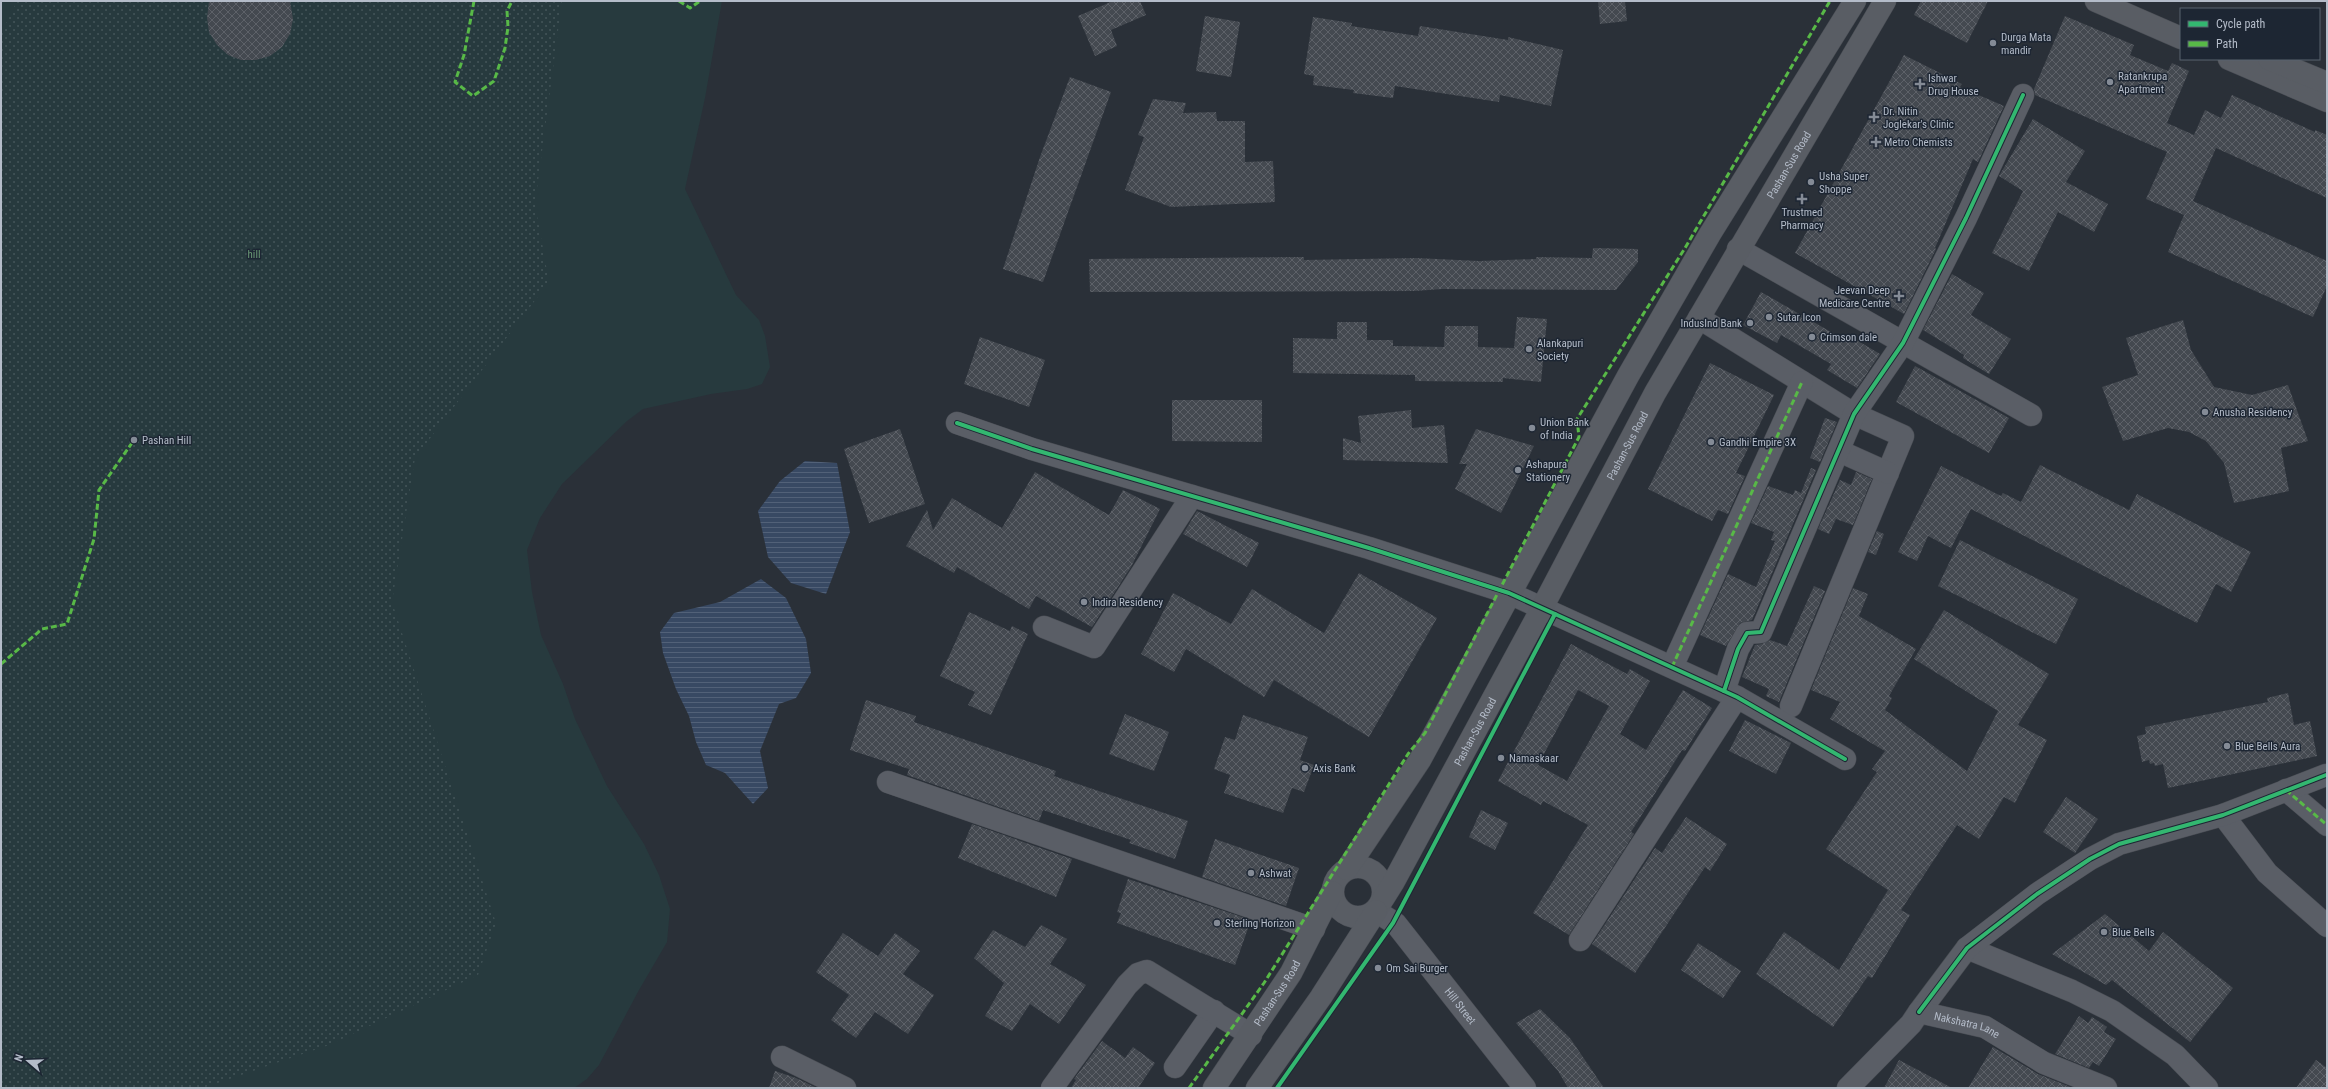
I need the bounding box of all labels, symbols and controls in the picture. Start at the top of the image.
legend [2180,8,2320,60]
text: Cycle path [2216,17,2266,31]
place label: Durga Mata mandir [2001,31,2051,57]
text: Path [2216,37,2238,51]
marker: Durga Mata mandir [1988,38,1998,48]
place label: Ratankrupa Apartment [2118,70,2167,96]
place label: Ishwar Drug House [1928,72,1979,98]
marker: Ratankrupa Apartment [2105,77,2115,87]
marker: Ishwar Drug House [1915,79,1925,89]
place label: Dr. Nitin Joglekar's Clinic [1883,105,1954,131]
marker: Dr. Nitin Joglekar's Clinic [1868,111,1880,123]
street label: Pashan-Sus Road [1764,129,1814,201]
place label: Metro Chemists [1884,136,1953,149]
marker: Metro Chemists [1871,137,1881,147]
place label: Usha Super Shoppe [1819,170,1869,196]
marker: Usha Super Shoppe [1806,177,1816,187]
marker: Trustmed Pharmacy [1797,194,1807,204]
place label: Trustmed Pharmacy [1780,206,1824,232]
park label: hill [248,248,260,261]
place label: Jeevan Deep Medicare Centre [1819,284,1890,310]
marker: Jeevan Deep Medicare Centre [1893,290,1905,302]
place label: Sutar Icon [1777,311,1821,324]
marker: Sutar Icon [1764,312,1774,322]
place label: IndusInd Bank [1681,317,1742,330]
marker: IndusInd Bank [1745,318,1755,328]
place label: Crimson dale [1820,331,1877,344]
marker: Crimson dale [1807,332,1817,342]
place label: Alankapuri Society [1537,337,1583,363]
marker: Alankapuri Society [1524,344,1534,354]
place label: Anusha Residency [2213,406,2293,419]
marker: Anusha Residency [2200,407,2210,417]
street label: Pashan-Sus Road [1604,409,1651,482]
place label: Union Bank of India [1540,416,1589,442]
marker: Union Bank of India [1527,423,1537,433]
place label: Pashan Hill [142,434,191,447]
marker: Pashan Hill [129,435,139,445]
place label: Gandhi Empire 3X [1719,436,1796,449]
marker: Gandhi Empire 3X [1706,437,1716,447]
place label: Ashapura Stationery [1526,458,1570,484]
marker: Ashapura Stationery [1513,465,1523,475]
place label: Indira Residency [1092,596,1164,609]
marker: Indira Residency [1079,597,1089,607]
street label: Pashan-Sus Road [1452,695,1499,768]
place label: Blue Bells Aura [2235,740,2300,753]
marker: Blue Bells Aura [2222,741,2232,751]
place label: Namaskaar [1509,752,1559,765]
marker: Namaskaar [1496,753,1506,763]
place label: Axis Bank [1313,762,1356,775]
marker: Axis Bank [1300,763,1310,773]
place label: Ashwat [1259,867,1291,880]
marker: Ashwat [1246,868,1256,878]
place label: Sterling Horizon [1225,917,1295,930]
marker: Sterling Horizon [1212,918,1222,928]
place label: Blue Bells [2112,926,2155,939]
marker: Blue Bells [2099,927,2109,937]
street label: Pashan-Sus Road [1251,958,1303,1029]
place label: Om Sai Burger [1386,962,1449,975]
marker: Om Sai Burger [1373,963,1383,973]
street label: Hill Street [1442,985,1478,1027]
street label: Nakshatra Lane [1933,1010,2002,1041]
north arrow [8,1041,48,1081]
text: N [12,1052,26,1063]

